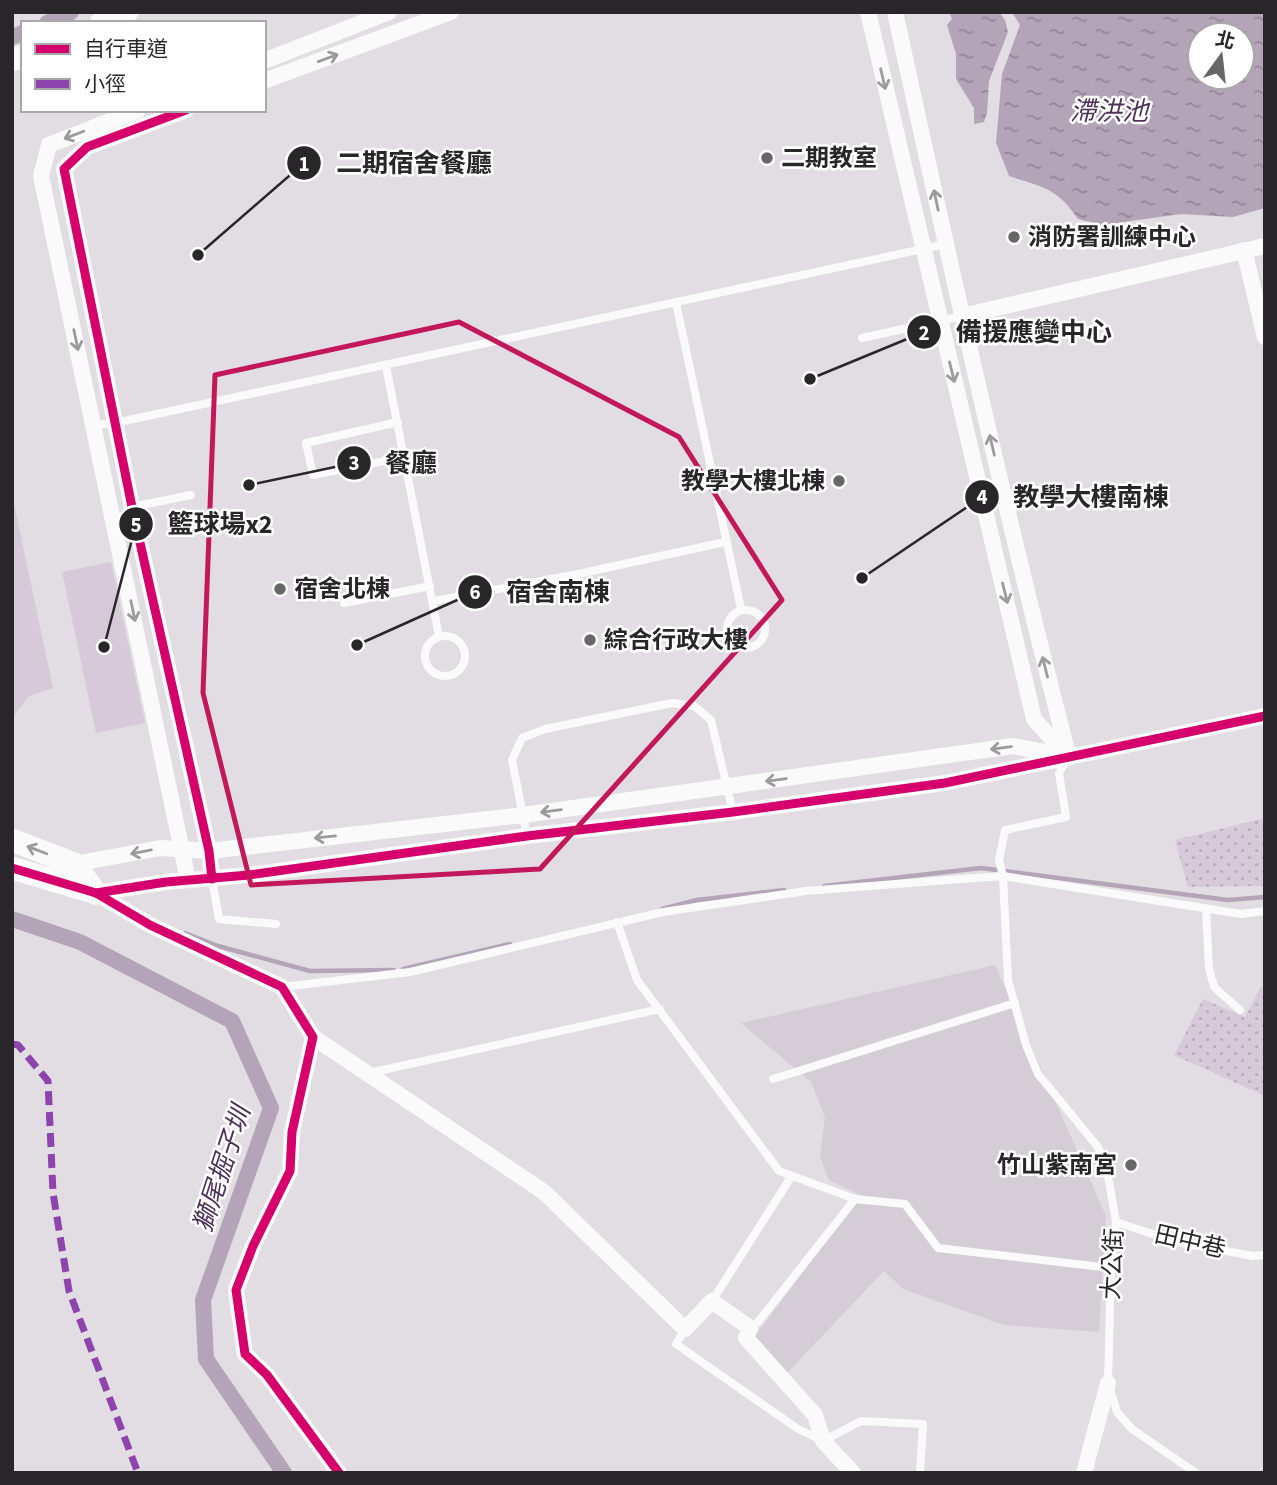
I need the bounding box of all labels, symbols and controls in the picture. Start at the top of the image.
legend [21,21,266,112]
north arrow [1186,21,1256,91]
text: 北 [1212,26,1238,57]
text: 自行車道 [84,34,168,64]
one-way arrow [317,50,339,63]
one-way arrow [877,67,890,90]
text: 小徑 [84,69,126,99]
water label: 滯洪池 [1070,93,1151,130]
one-way arrow [64,130,86,143]
callout: 二期宿舍餐廳 [287,140,506,187]
place label: 二期教室 [781,141,877,176]
text: 二期宿舍餐廳 [336,145,492,182]
text: 1 [298,149,310,179]
marker: 二期教室 [759,150,775,166]
one-way arrow [929,189,943,212]
place label: 消防署訓練中心 [1028,220,1196,255]
marker: 消防署訓練中心 [1006,229,1022,245]
callout: 備援應變中心 [907,309,1126,356]
text: 備援應變中心 [956,314,1112,351]
text: 2 [918,318,930,348]
one-way arrow [69,328,83,351]
one-way arrow [946,360,959,383]
one-way arrow [985,435,998,457]
callout: 餐廳 [336,439,451,486]
text: 餐廳 [385,445,437,482]
text: 3 [348,448,360,478]
place label: 教學大樓北棟 [681,464,825,499]
marker: 教學大樓北棟 [831,473,847,489]
callout: 教學大樓南棟 [964,473,1183,520]
text: 教學大樓南棟 [1013,479,1169,516]
text: 4 [976,482,988,512]
callout: 籃球場x2 [119,501,287,548]
text: 籃球場x2 [167,506,273,543]
text: 5 [130,510,142,540]
callout: 宿舍南棟 [457,568,624,615]
place label: 宿舍北棟 [294,572,390,607]
text: 宿舍南棟 [506,574,610,611]
text: 6 [469,577,481,607]
marker: 宿舍北棟 [272,581,288,597]
one-way arrow [999,581,1013,604]
one-way arrow [126,599,140,622]
place label: 綜合行政大樓 [604,623,748,658]
marker: 綜合行政大樓 [582,632,598,648]
one-way arrow [1038,656,1051,679]
one-way arrow [990,741,1013,754]
one-way arrow [765,774,788,787]
one-way arrow [540,805,562,818]
one-way arrow [314,831,336,844]
one-way arrow [27,843,49,855]
one-way arrow [130,845,153,859]
water label: 獅尾掘子圳 [184,1098,261,1237]
place label: 竹山紫南宮 [997,1148,1117,1183]
marker: 竹山紫南宮 [1123,1157,1139,1173]
street label: 田中巷 [1151,1217,1229,1267]
street label: 大公街 [1094,1227,1132,1301]

